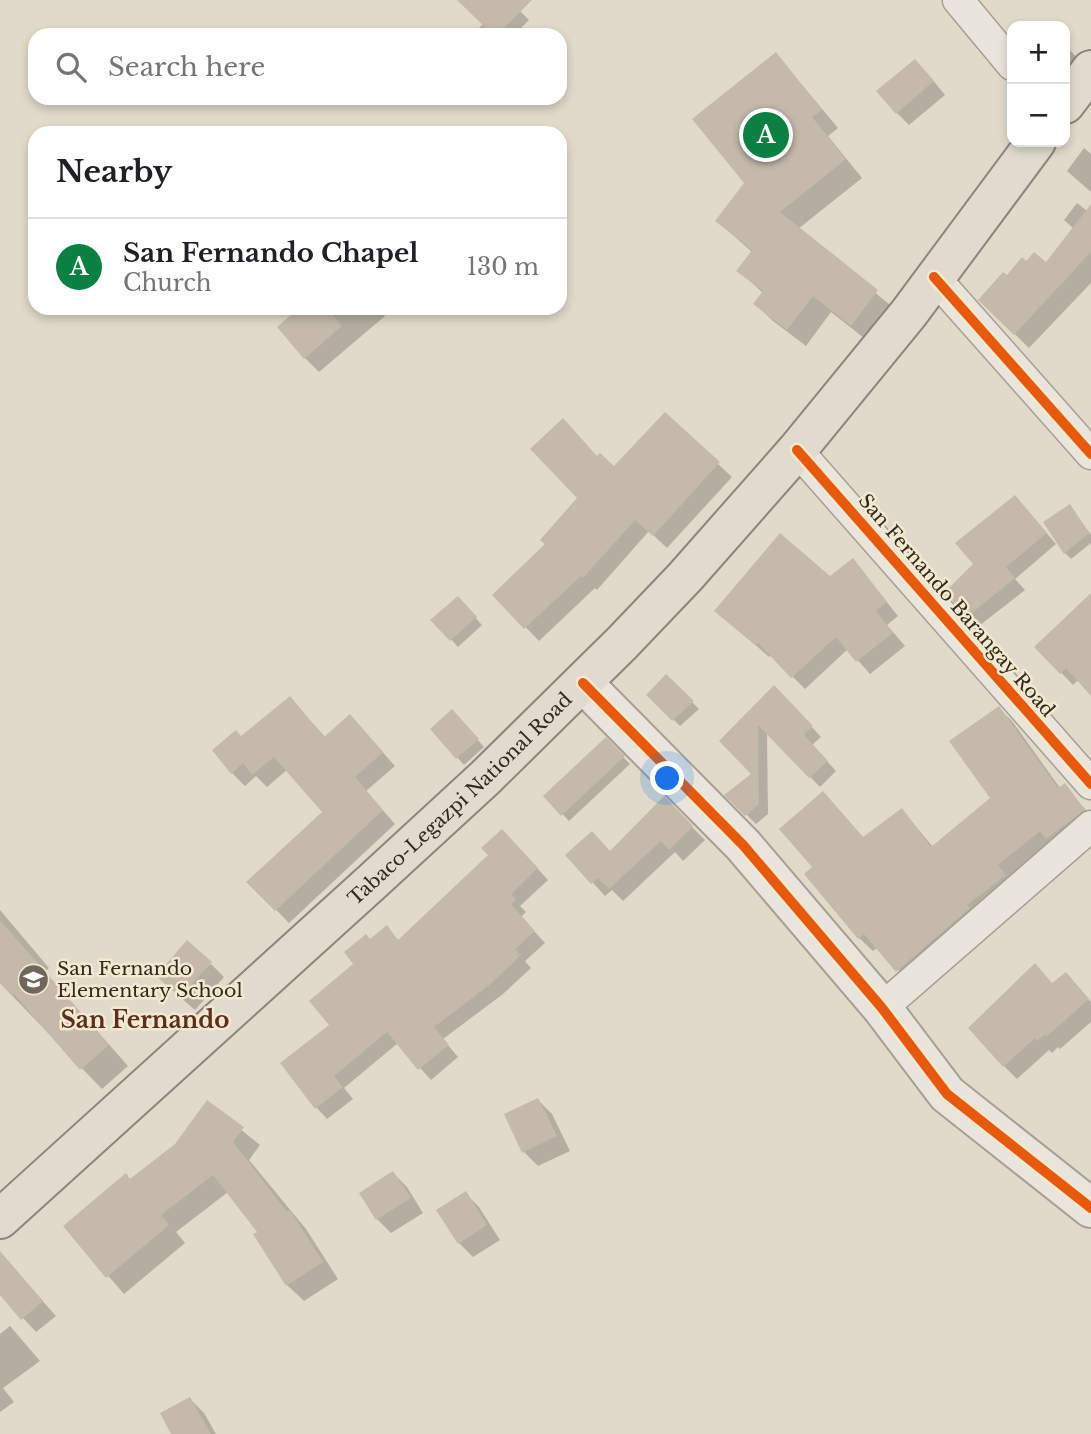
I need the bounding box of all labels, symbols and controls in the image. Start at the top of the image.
map controls [1007,21,1070,147]
button: + [1007,21,1070,84]
search box [28,28,567,105]
icon: search [52,48,90,86]
text: Search here [108,51,265,83]
button: − [1007,84,1070,147]
pin: A [743,109,789,161]
text: Nearby [56,153,172,190]
text: San Fernando Chapel [123,237,418,269]
text: A [70,253,88,281]
text: 130 m [467,253,539,281]
text: Church [123,269,212,297]
street label: San Fernando Barangay Road [854,489,1060,721]
street label: Tabaco-Legazpi National Road [343,688,577,910]
your location [650,761,684,795]
place label: San Fernando Elementary School [57,957,243,1002]
school or university icon: San Fernando Elementary School [17,962,51,996]
district label: San Fernando [61,1006,229,1034]

